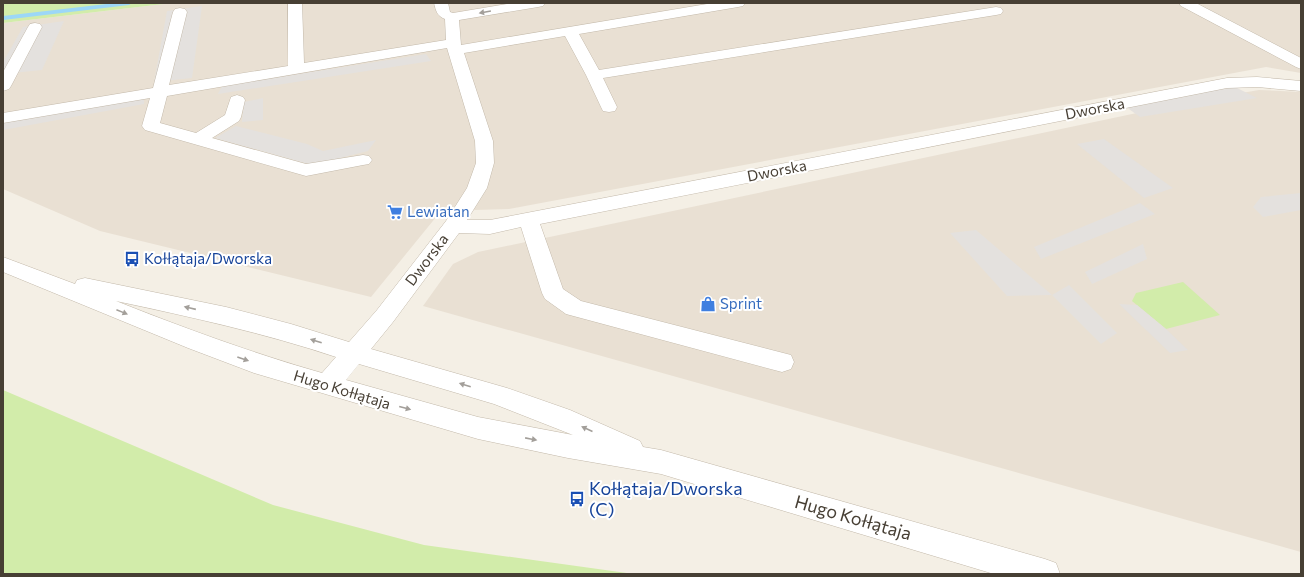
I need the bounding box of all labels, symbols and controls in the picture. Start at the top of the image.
one-way arrow [479,9,491,15]
street label: Dworska [1063,93,1126,123]
street label: Dworska [745,155,808,185]
place label: Lewiatan [407,202,470,220]
supermarket icon: Lewiatan [386,203,404,221]
street label: Dworska [401,230,452,289]
place label: Kołłątaja/Dworska [144,249,272,267]
bus stop icon: Kołłątaja/Dworska [123,250,141,268]
place label: Sprint [720,294,762,312]
shop icon: Sprint [699,295,717,313]
one-way arrow [184,305,196,311]
one-way arrow [117,309,128,315]
one-way arrow [309,338,321,344]
one-way arrow [238,356,250,362]
street label: Hugo Kołłątaja [292,366,393,412]
one-way arrow [458,382,470,388]
one-way arrow [398,406,411,412]
one-way arrow [581,426,592,432]
one-way arrow [525,436,537,442]
place label: Kołłątaja/Dworska (C) [589,477,743,520]
bus stop icon: Kołłątaja/Dworska (C) [568,490,586,508]
street label: Hugo Kołłątaja [792,490,914,544]

